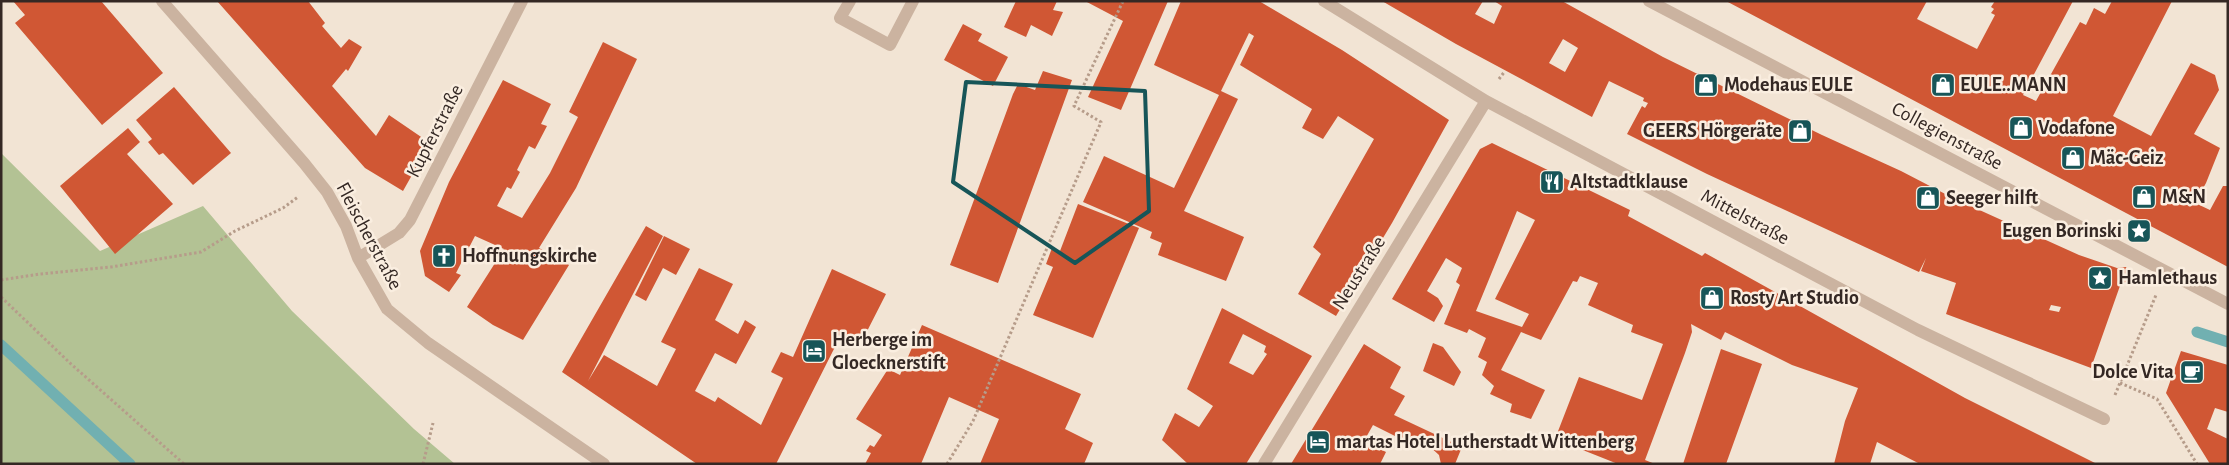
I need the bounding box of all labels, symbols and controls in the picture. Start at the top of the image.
shop icon: Modehaus EULE [1693,72,1719,98]
shop icon: EULE..MANN [1930,72,1956,98]
place label: Modehaus EULE [1724,75,1853,95]
place label: EULE..MANN [1960,75,2067,95]
street label: Kupferstraße [403,81,467,181]
street label: Collegienstraße [1888,98,2006,174]
shop icon: Vodafone [2008,115,2034,141]
shop icon: GEERS Hörgeräte [1787,118,1813,144]
place label: Vodafone [2038,118,2115,138]
place label: GEERS Hörgeräte [1643,121,1782,141]
shop icon: Mäc-Geiz [2060,145,2086,171]
place label: Mäc-Geiz [2090,148,2164,168]
restaurant icon: Altstadtklause [1539,169,1565,195]
place label: Altstadtklause [1570,172,1688,192]
street label: Fleischerstraße [332,179,406,293]
shop icon: M&N [2131,184,2157,210]
street label: Mittelstraße [1698,185,1792,249]
shop icon: Seeger hilft [1915,185,1941,211]
place label: M&N [2162,187,2206,207]
place label: Seeger hilft [1946,188,2038,208]
place icon: Eugen Borinski [2126,218,2152,244]
place label: Eugen Borinski [2002,221,2122,241]
street label: Neustraße [1329,233,1389,313]
church icon: Hoffnungskirche [431,243,457,269]
place label: Hoffnungskirche [462,246,597,266]
place icon: Hamlethaus [2087,265,2113,291]
place label: Hamlethaus [2118,268,2217,288]
shop icon: Rosty Art Studio [1699,285,1725,311]
place label: Rosty Art Studio [1730,288,1859,308]
place label: Herberge im Gloecknerstift [832,330,946,373]
hotel icon: Herberge im Gloecknerstift [801,338,827,364]
cafe icon: Dolce Vita [2179,359,2205,385]
place label: Dolce Vita [2092,362,2174,382]
hotel icon: martas Hotel Lutherstadt Wittenberg [1305,429,1331,455]
place label: martas Hotel Lutherstadt Wittenberg [1336,432,1635,452]

